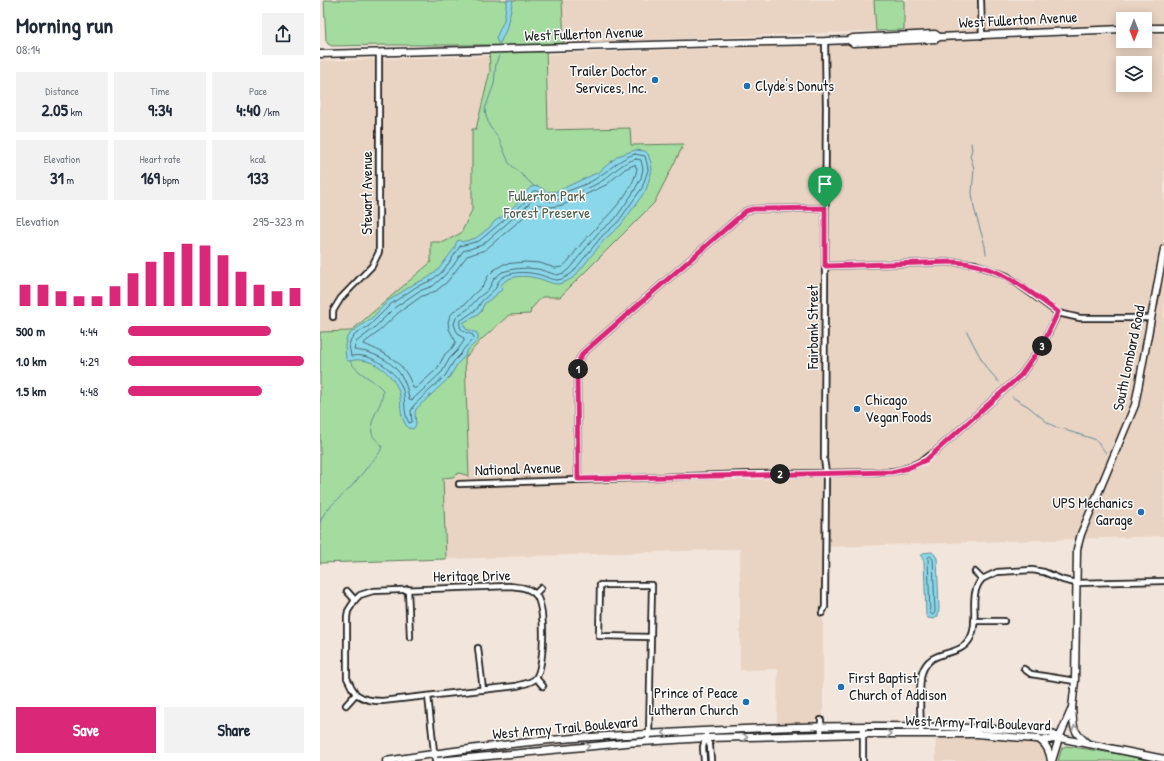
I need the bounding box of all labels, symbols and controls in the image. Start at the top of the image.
street label: West Fullerton Avenue [958,6,1078,33]
text: Morning run [16,10,113,40]
north arrow [1116,12,1152,48]
map controls [1116,12,1152,92]
button: share [262,13,304,55]
street label: West Fullerton Avenue [524,21,644,46]
text: 08:14 [16,40,40,58]
button: layers [1116,56,1152,92]
place label: Trailer Doctor Services, Inc. [570,60,647,98]
marker: Trailer Doctor Services, Inc. [650,75,660,85]
place label: Clyde's Donuts [755,75,834,96]
marker: Clyde's Donuts [742,81,752,91]
text: Distance [45,84,79,98]
text: Time [150,84,170,98]
text: Pace [249,84,267,98]
text: 2.05 [42,98,68,121]
text: 9:34 [148,98,172,121]
text: 4:40 [236,98,261,121]
text: km [68,105,82,119]
text: /km [261,105,280,119]
street label: Stewart Avenue [356,151,377,235]
text: Elevation [44,152,80,166]
text: Heart rate [139,152,181,166]
text: kcal [250,152,266,166]
text: 31 [50,166,64,189]
text: 169 [141,166,160,189]
text: 133 [247,166,269,189]
pin [808,167,842,208]
text: m [64,173,74,187]
text: bpm [160,173,179,187]
icon: arrive [814,173,836,195]
park label: Fullerton Park Forest Preserve [503,185,590,223]
text: Elevation [16,212,59,230]
text: 295–323 m [253,212,304,230]
street label: Fairbank Street [802,284,823,370]
street label: South Lombard Road [1107,303,1150,413]
text: 500 m [16,322,45,340]
text: 4:44 [80,322,98,340]
pin: 3 [1032,336,1052,356]
text: 3 [1040,339,1044,353]
text: 1.0 km [16,352,47,370]
text: 4:29 [80,352,99,370]
pin: 1 [568,359,588,379]
text: 1 [576,362,580,376]
text: 1.5 km [16,382,46,400]
text: 4:48 [80,382,98,400]
place label: Chicago Vegan Foods [865,389,932,427]
marker: Chicago Vegan Foods [852,404,862,414]
street label: National Avenue [474,456,562,481]
pin: 2 [770,464,790,484]
text: 2 [777,467,783,481]
place label: UPS Mechanics Garage [1053,492,1133,530]
marker: UPS Mechanics Garage [1136,507,1146,517]
street label: Heritage Drive [433,564,511,587]
place label: First Baptist Church of Addison [848,667,947,705]
place label: Prince of Peace Lutheran Church [649,682,738,720]
marker: First Baptist Church of Addison [836,682,846,692]
marker: Prince of Peace Lutheran Church [741,697,751,707]
button: Save [16,707,156,753]
button: Share [164,707,304,753]
street label: West Army Trail Boulevard [905,709,1051,736]
street label: West Army Trail Boulevard [492,711,638,744]
one-way arrow [1071,724,1080,731]
one-way arrow [662,729,668,738]
one-way arrow [886,730,892,738]
one-way arrow [742,733,748,741]
one-way arrow [584,742,590,751]

